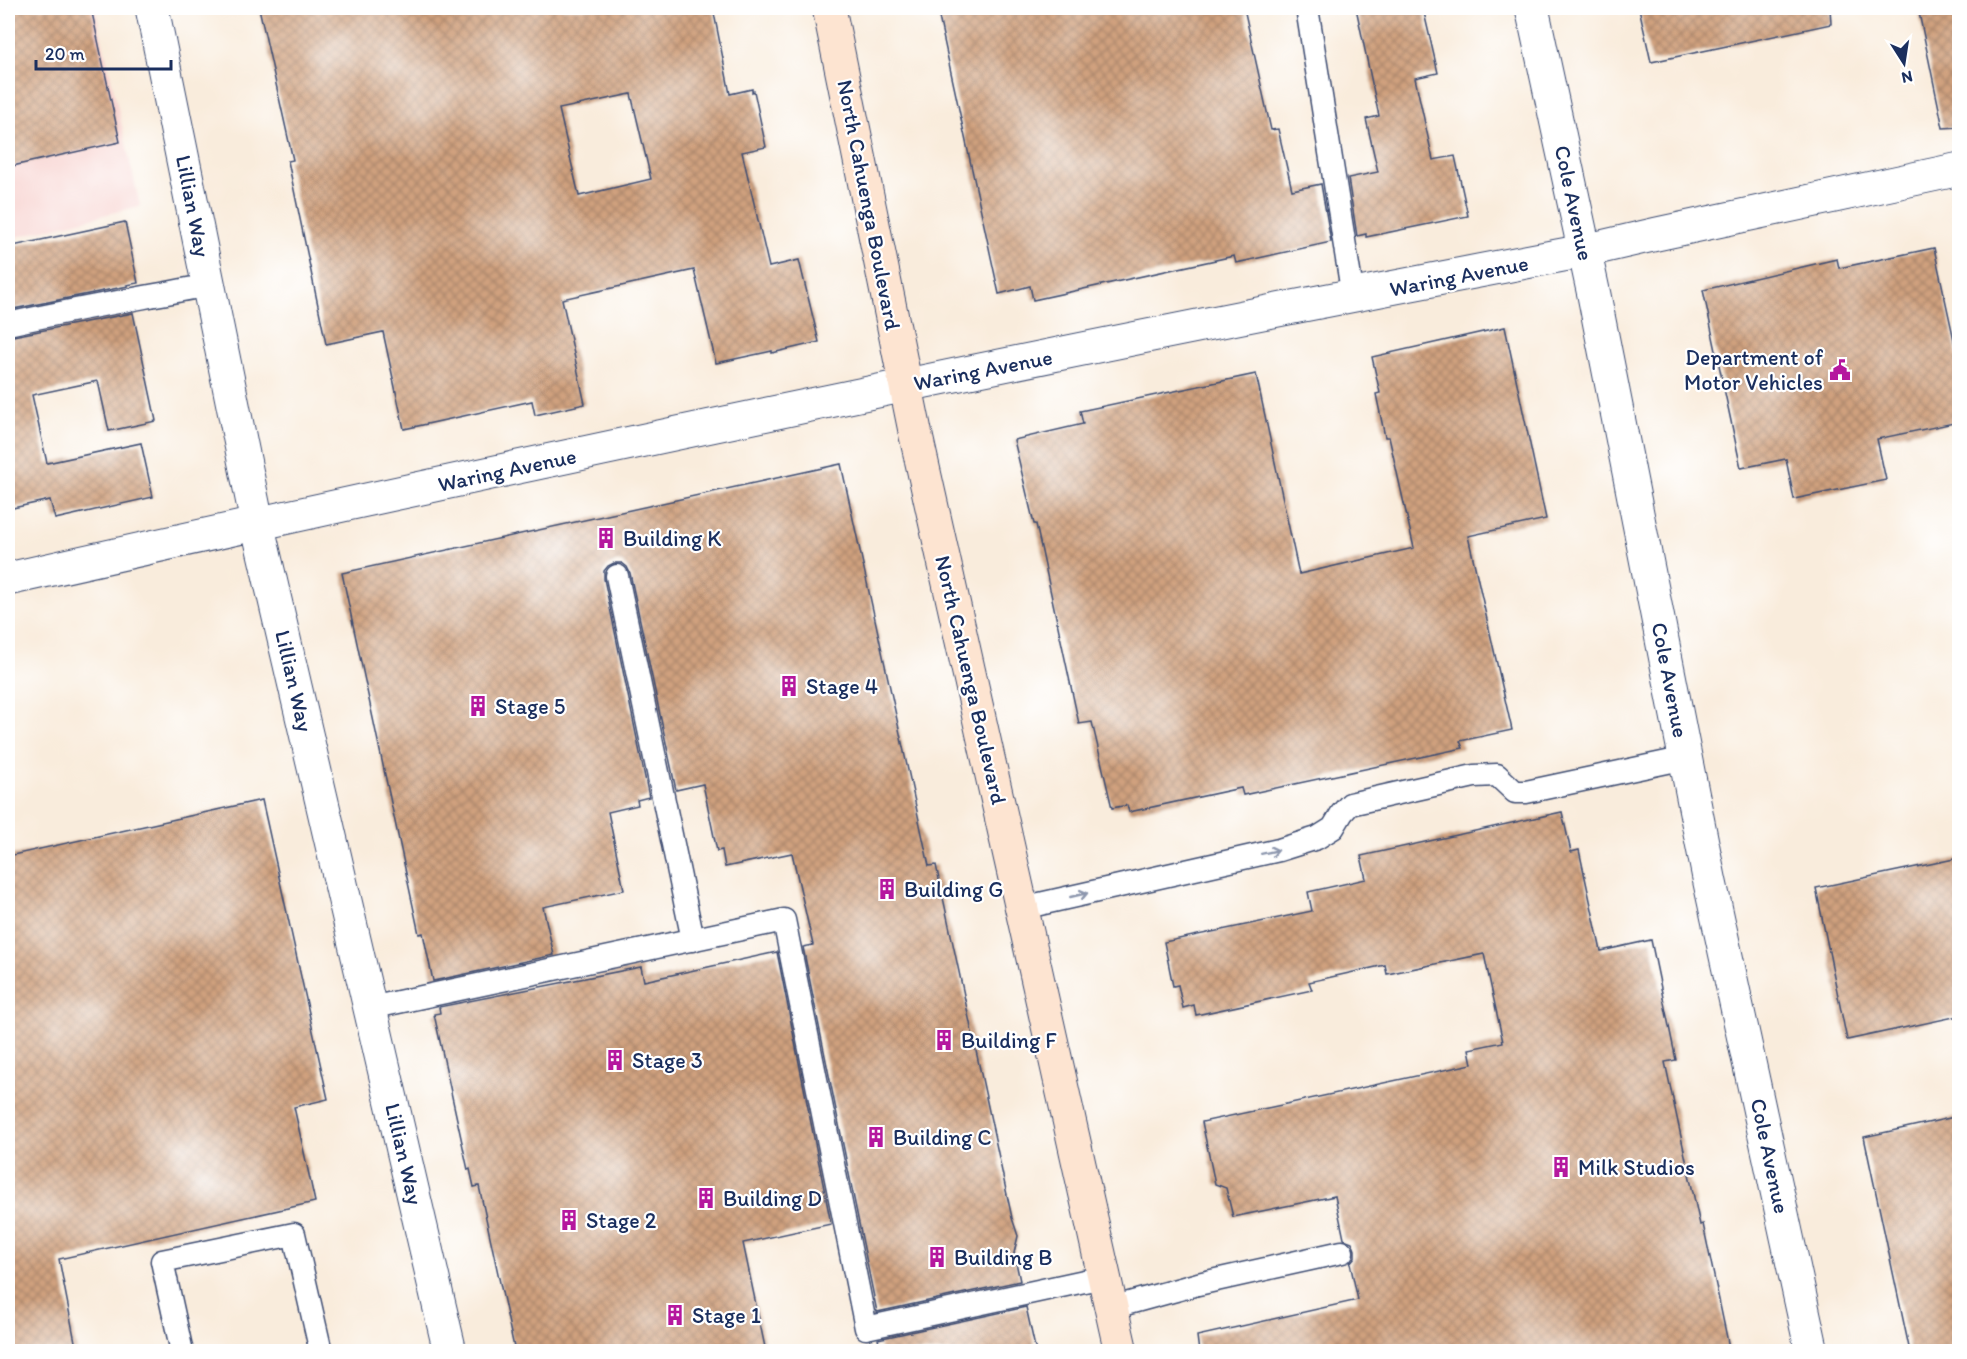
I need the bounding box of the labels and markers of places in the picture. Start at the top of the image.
place label: Department of Motor Vehicles [1684,344,1824,396]
public building icon: Department of Motor Vehicles [1828,358,1852,382]
place label: Building K [623,525,721,552]
building icon: Building K [594,526,618,550]
place label: Stage 4 [806,673,878,700]
building icon: Stage 4 [777,674,801,698]
place label: Stage 5 [495,693,565,720]
building icon: Stage 5 [466,694,490,718]
place label: Building G [904,876,1003,903]
building icon: Building G [875,877,899,901]
place label: Building F [961,1027,1057,1054]
building icon: Building F [932,1028,956,1052]
place label: Stage 3 [632,1047,703,1074]
building icon: Stage 3 [603,1048,627,1072]
place label: Building C [893,1124,991,1151]
building icon: Building C [864,1125,888,1149]
place label: Milk Studios [1578,1154,1695,1181]
building icon: Milk Studios [1549,1155,1573,1179]
place label: Building D [723,1185,822,1212]
building icon: Building D [694,1186,718,1210]
place label: Stage 2 [586,1207,657,1234]
building icon: Stage 2 [557,1208,581,1232]
place label: Building B [954,1244,1053,1271]
building icon: Building B [925,1245,949,1269]
place label: Stage 1 [692,1302,761,1329]
building icon: Stage 1 [663,1303,687,1327]

